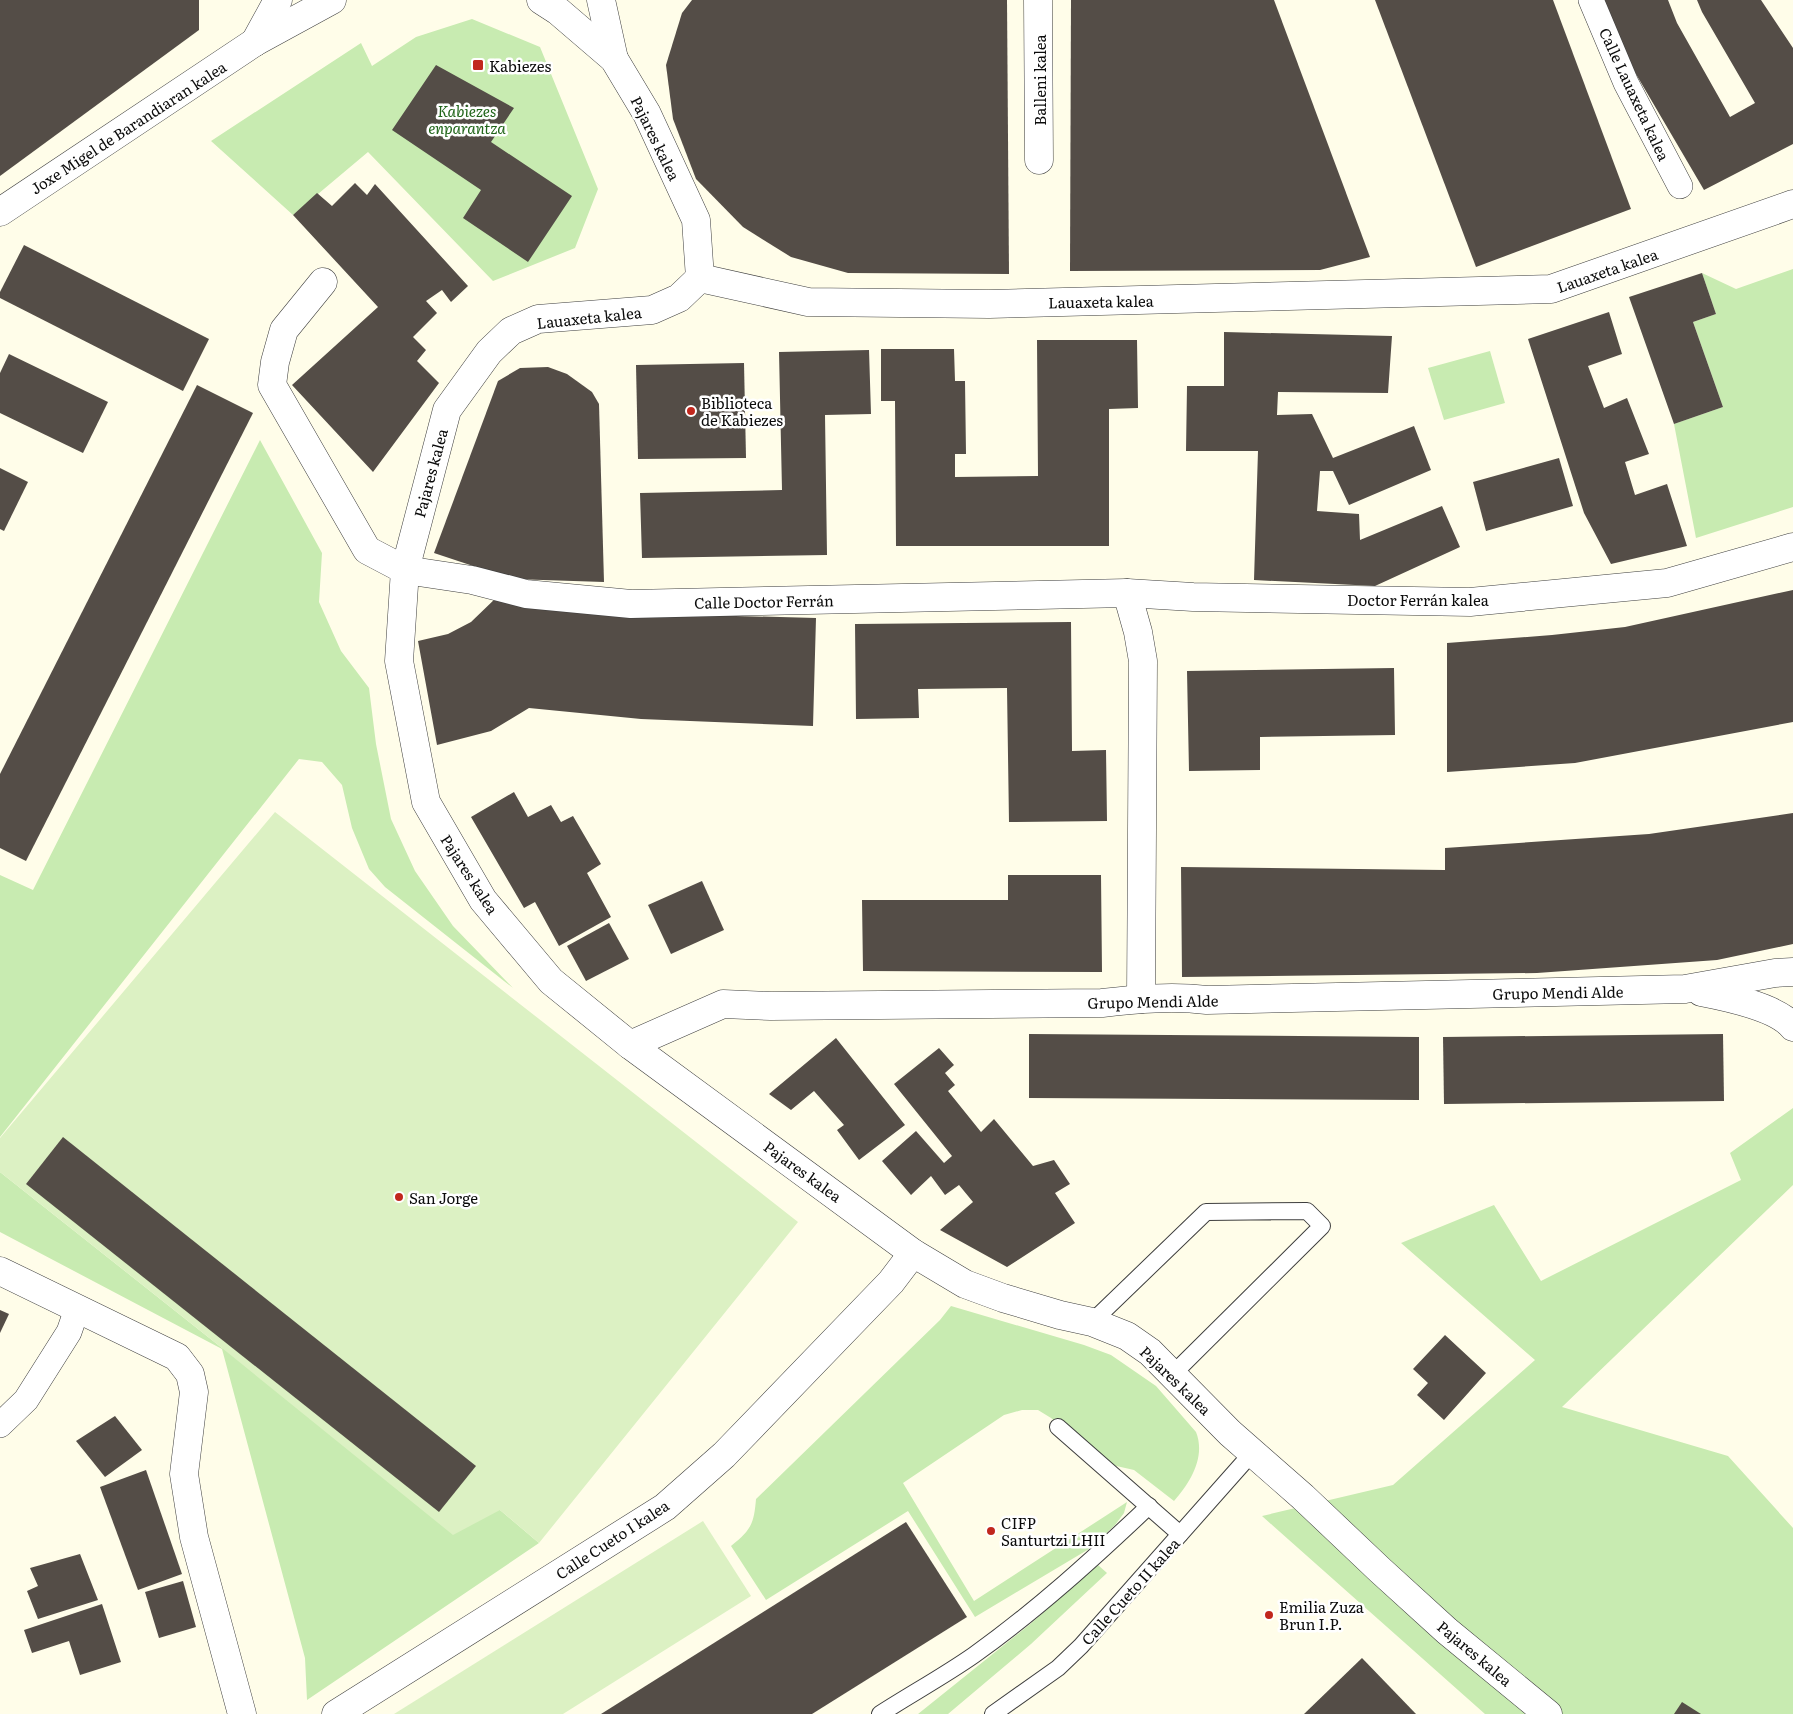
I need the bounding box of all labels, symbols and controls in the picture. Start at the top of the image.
street label: Calle Lauaxeta kalea [1594,24,1676,165]
street label: Balleni kalea [1028,33,1051,126]
street label: Joxe Migel de Barandiaran kalea [26,54,231,199]
place label: Kabiezes [489,54,551,77]
marker: Kabiezes [471,58,485,72]
street label: Pajares kalea [626,92,687,185]
park label: Kabiezes enparantza [428,99,506,139]
street label: Lauaxeta kalea [1553,242,1662,298]
street label: Lauaxeta kalea [1048,289,1155,313]
street label: Lauaxeta kalea [535,300,644,334]
place label: Biblioteca de Kabiezes [701,391,783,431]
marker: Biblioteca de Kabiezes [685,405,697,417]
street label: Pajares kalea [407,425,453,520]
street label: Calle Doctor Ferrán [694,588,834,614]
street label: Doctor Ferrán kalea [1347,588,1490,611]
street label: Pajares kalea [435,829,505,919]
street label: Grupo Mendi Alde [1492,979,1624,1005]
street label: Grupo Mendi Alde [1087,988,1219,1014]
street label: Pajares kalea [759,1135,848,1208]
place label: San Jorge [409,1186,478,1209]
marker: San Jorge [393,1191,405,1203]
street label: Pajares kalea [1135,1340,1218,1421]
street label: Calle Cueto I kalea [551,1493,674,1584]
place label: CIFP Santurtzi LHII [1001,1511,1106,1551]
marker: CIFP Santurtzi LHII [985,1525,997,1537]
street label: Calle Cueto II kalea [1075,1532,1185,1650]
place label: Emilia Zuza Brun I.P. [1279,1595,1365,1635]
marker: Emilia Zuza Brun I.P. [1263,1609,1275,1621]
street label: Pajares kalea [1433,1615,1518,1692]

